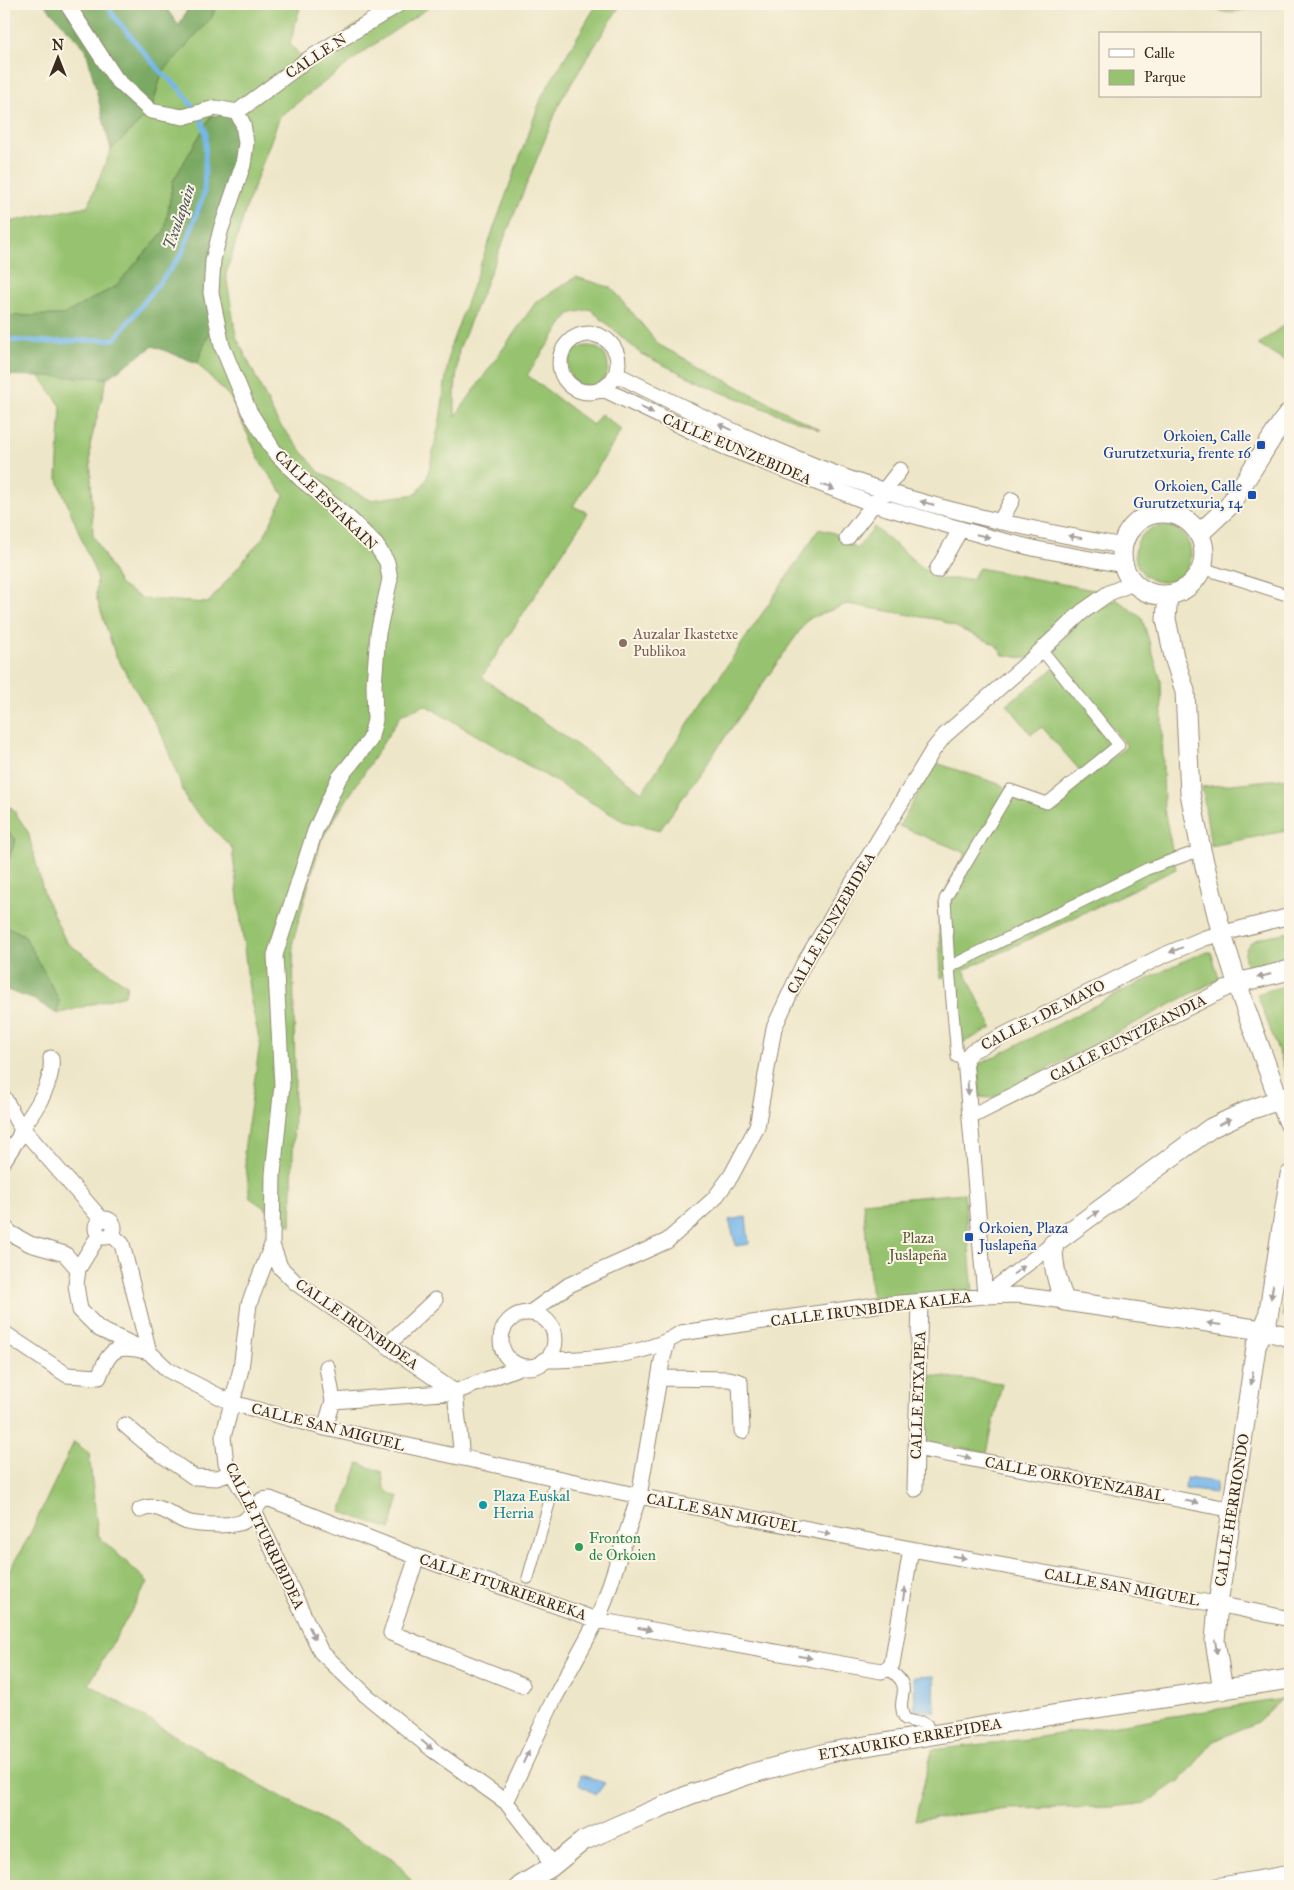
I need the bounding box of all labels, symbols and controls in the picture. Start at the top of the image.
street label: CALLE N [282,29,350,82]
north arrow [32,32,82,82]
legend [1099,32,1262,98]
text: N [52,37,64,54]
text: Calle [1144,44,1175,62]
text: Parque [1144,68,1186,87]
water label: Txulapain [159,181,200,252]
one-way arrow [640,406,654,414]
street label: CALLE EUNZEBIDEA [660,409,814,489]
one-way arrow [718,423,732,431]
place label: Orkoien, Calle Gurutzetxuria, frente 16 [1103,427,1252,462]
marker: Orkoien, Calle Gurutzetxuria, frente 16 [1255,439,1267,451]
street label: CALLE ESTAKAIN [271,446,381,554]
place label: Orkoien, Calle Gurutzetxuria, 14 [1133,477,1243,512]
one-way arrow [821,483,836,491]
marker: Orkoien, Calle Gurutzetxuria, 14 [1246,489,1258,501]
one-way arrow [920,499,935,507]
one-way arrow [976,532,991,540]
one-way arrow [1066,533,1082,541]
place label: Auzalar Ikastetxe Publikoa [632,625,738,660]
marker: Auzalar Ikastetxe Publikoa [617,637,629,649]
street label: CALLE EUNZEBIDEA [783,849,879,997]
one-way arrow [1168,946,1183,954]
one-way arrow [1256,972,1271,980]
street label: CALLE 1 DE MAYO [978,976,1108,1054]
street label: CALLE EUNTZEANDIA [1047,991,1209,1085]
one-way arrow [964,1080,972,1096]
one-way arrow [1218,1117,1232,1125]
one-way arrow [1086,1210,1100,1220]
place label: Orkoien, Plaza Juslapeña [977,1219,1069,1255]
park label: Plaza Juslapeña [887,1229,948,1265]
marker: Orkoien, Plaza Juslapeña [963,1231,975,1243]
one-way arrow [1012,1265,1026,1275]
street label: CALLE IRUNBIDEA [292,1275,422,1373]
one-way arrow [1268,1285,1276,1301]
street label: CALLE IRUNBIDEA KALEA [770,1288,972,1330]
one-way arrow [1206,1319,1222,1327]
street label: CALLE ETXAPEA [907,1330,929,1460]
one-way arrow [1248,1370,1256,1386]
street label: CALLE SAN MIGUEL [249,1399,407,1455]
street label: CALLE HERRIONDO [1211,1432,1253,1588]
street label: CALLE ORKOYENZABAL [983,1453,1167,1505]
one-way arrow [956,1454,972,1462]
street label: CALLE ITURRIBIDEA [222,1460,308,1612]
place label: Plaza Euskal Herria [493,1487,571,1522]
street label: CALLE SAN MIGUEL [645,1489,803,1537]
one-way arrow [1185,1498,1200,1506]
marker: Plaza Euskal Herria [477,1499,489,1511]
place label: Fronton de Orkoien [589,1529,656,1564]
one-way arrow [817,1529,833,1537]
marker: Fronton de Orkoien [573,1541,585,1553]
street label: CALLE ITURRIERREKA [417,1550,589,1624]
one-way arrow [951,1554,967,1562]
street label: CALLE SAN MIGUEL [1043,1564,1201,1610]
one-way arrow [900,1585,908,1601]
one-way arrow [638,1625,654,1633]
one-way arrow [309,1626,317,1640]
one-way arrow [1212,1640,1220,1656]
one-way arrow [797,1654,813,1662]
street label: ETXAURIKO ERREPIDEA [817,1714,1003,1764]
one-way arrow [421,1740,434,1751]
one-way arrow [522,1750,530,1764]

